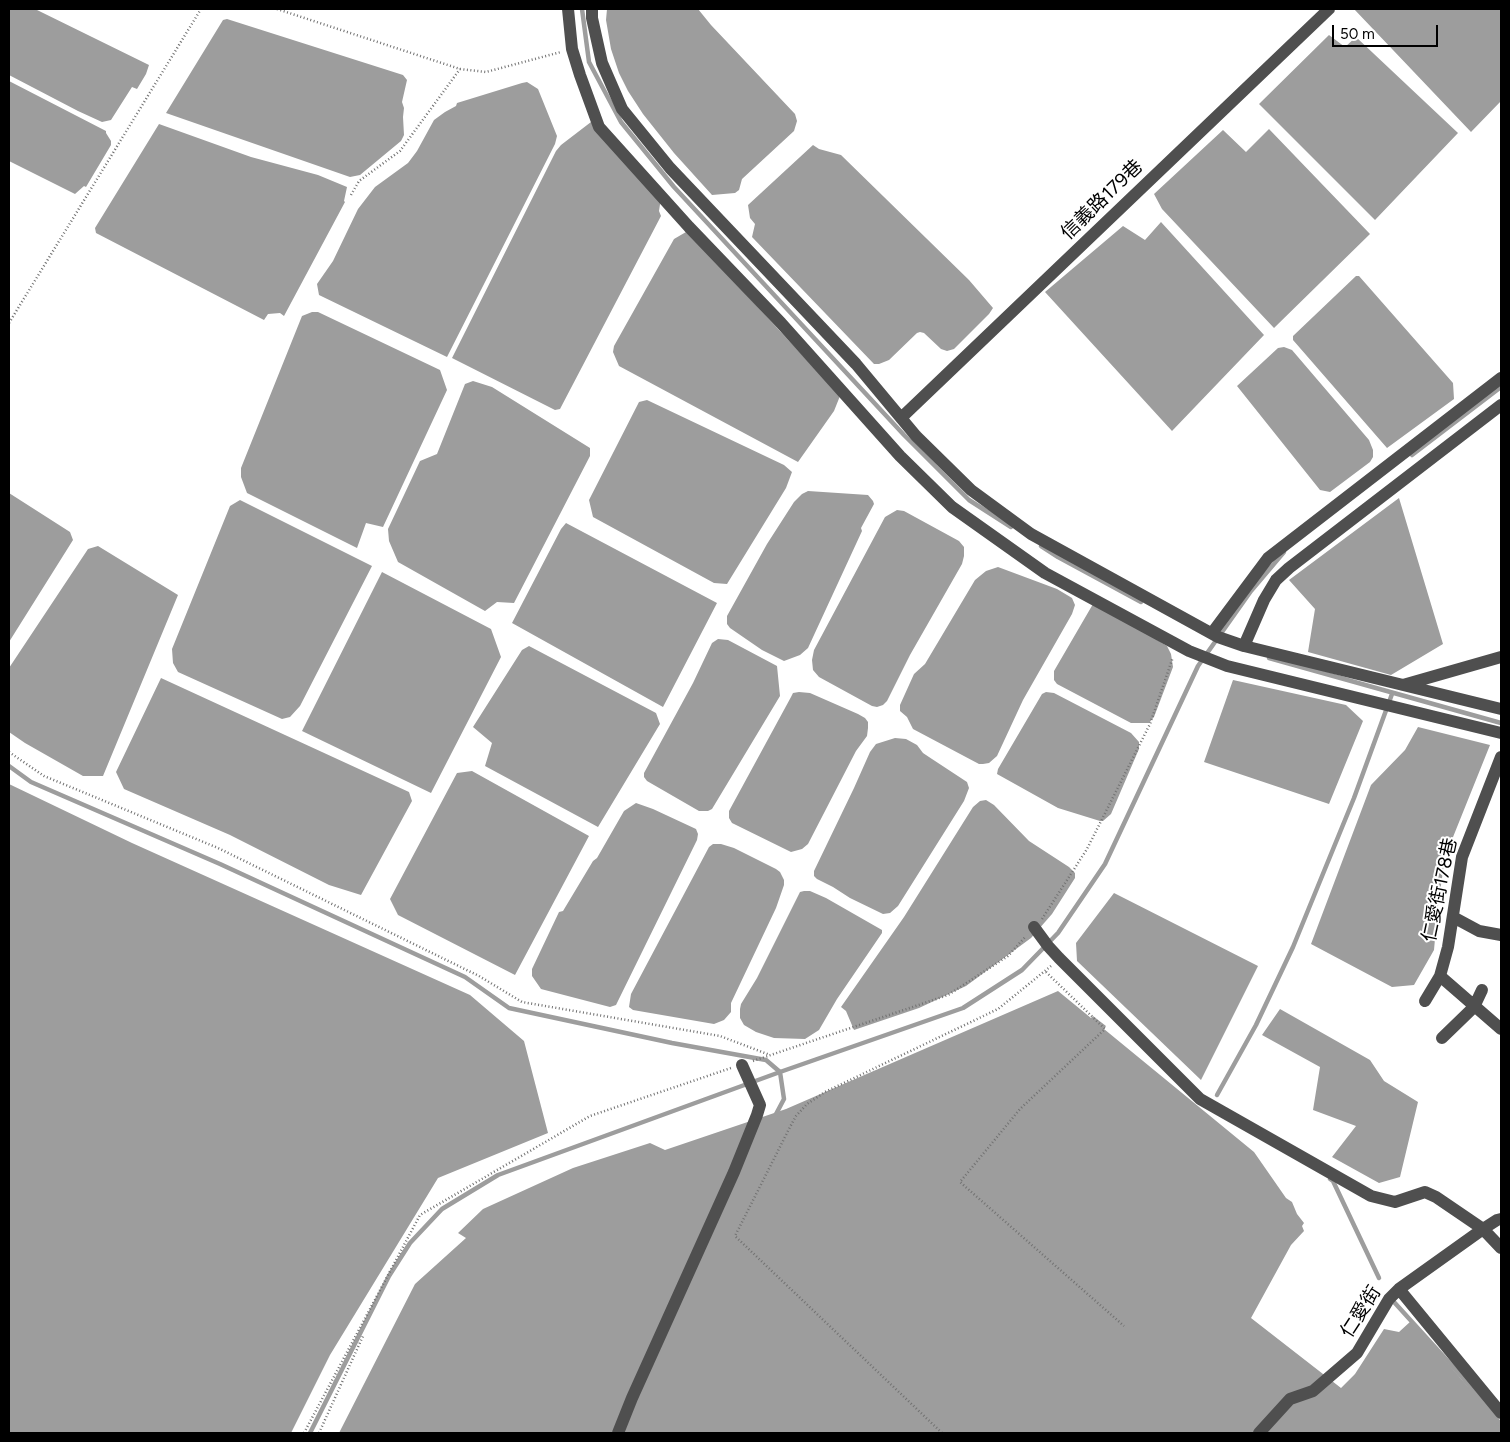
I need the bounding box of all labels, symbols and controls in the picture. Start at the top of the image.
scale bar [1335,15,1441,47]
text: 50 m [1340,25,1375,43]
street label: 信義路179巷 [1056,155,1148,245]
street label: 仁愛街178巷 [1418,836,1462,944]
street label: 仁愛街 [1336,1282,1386,1342]

